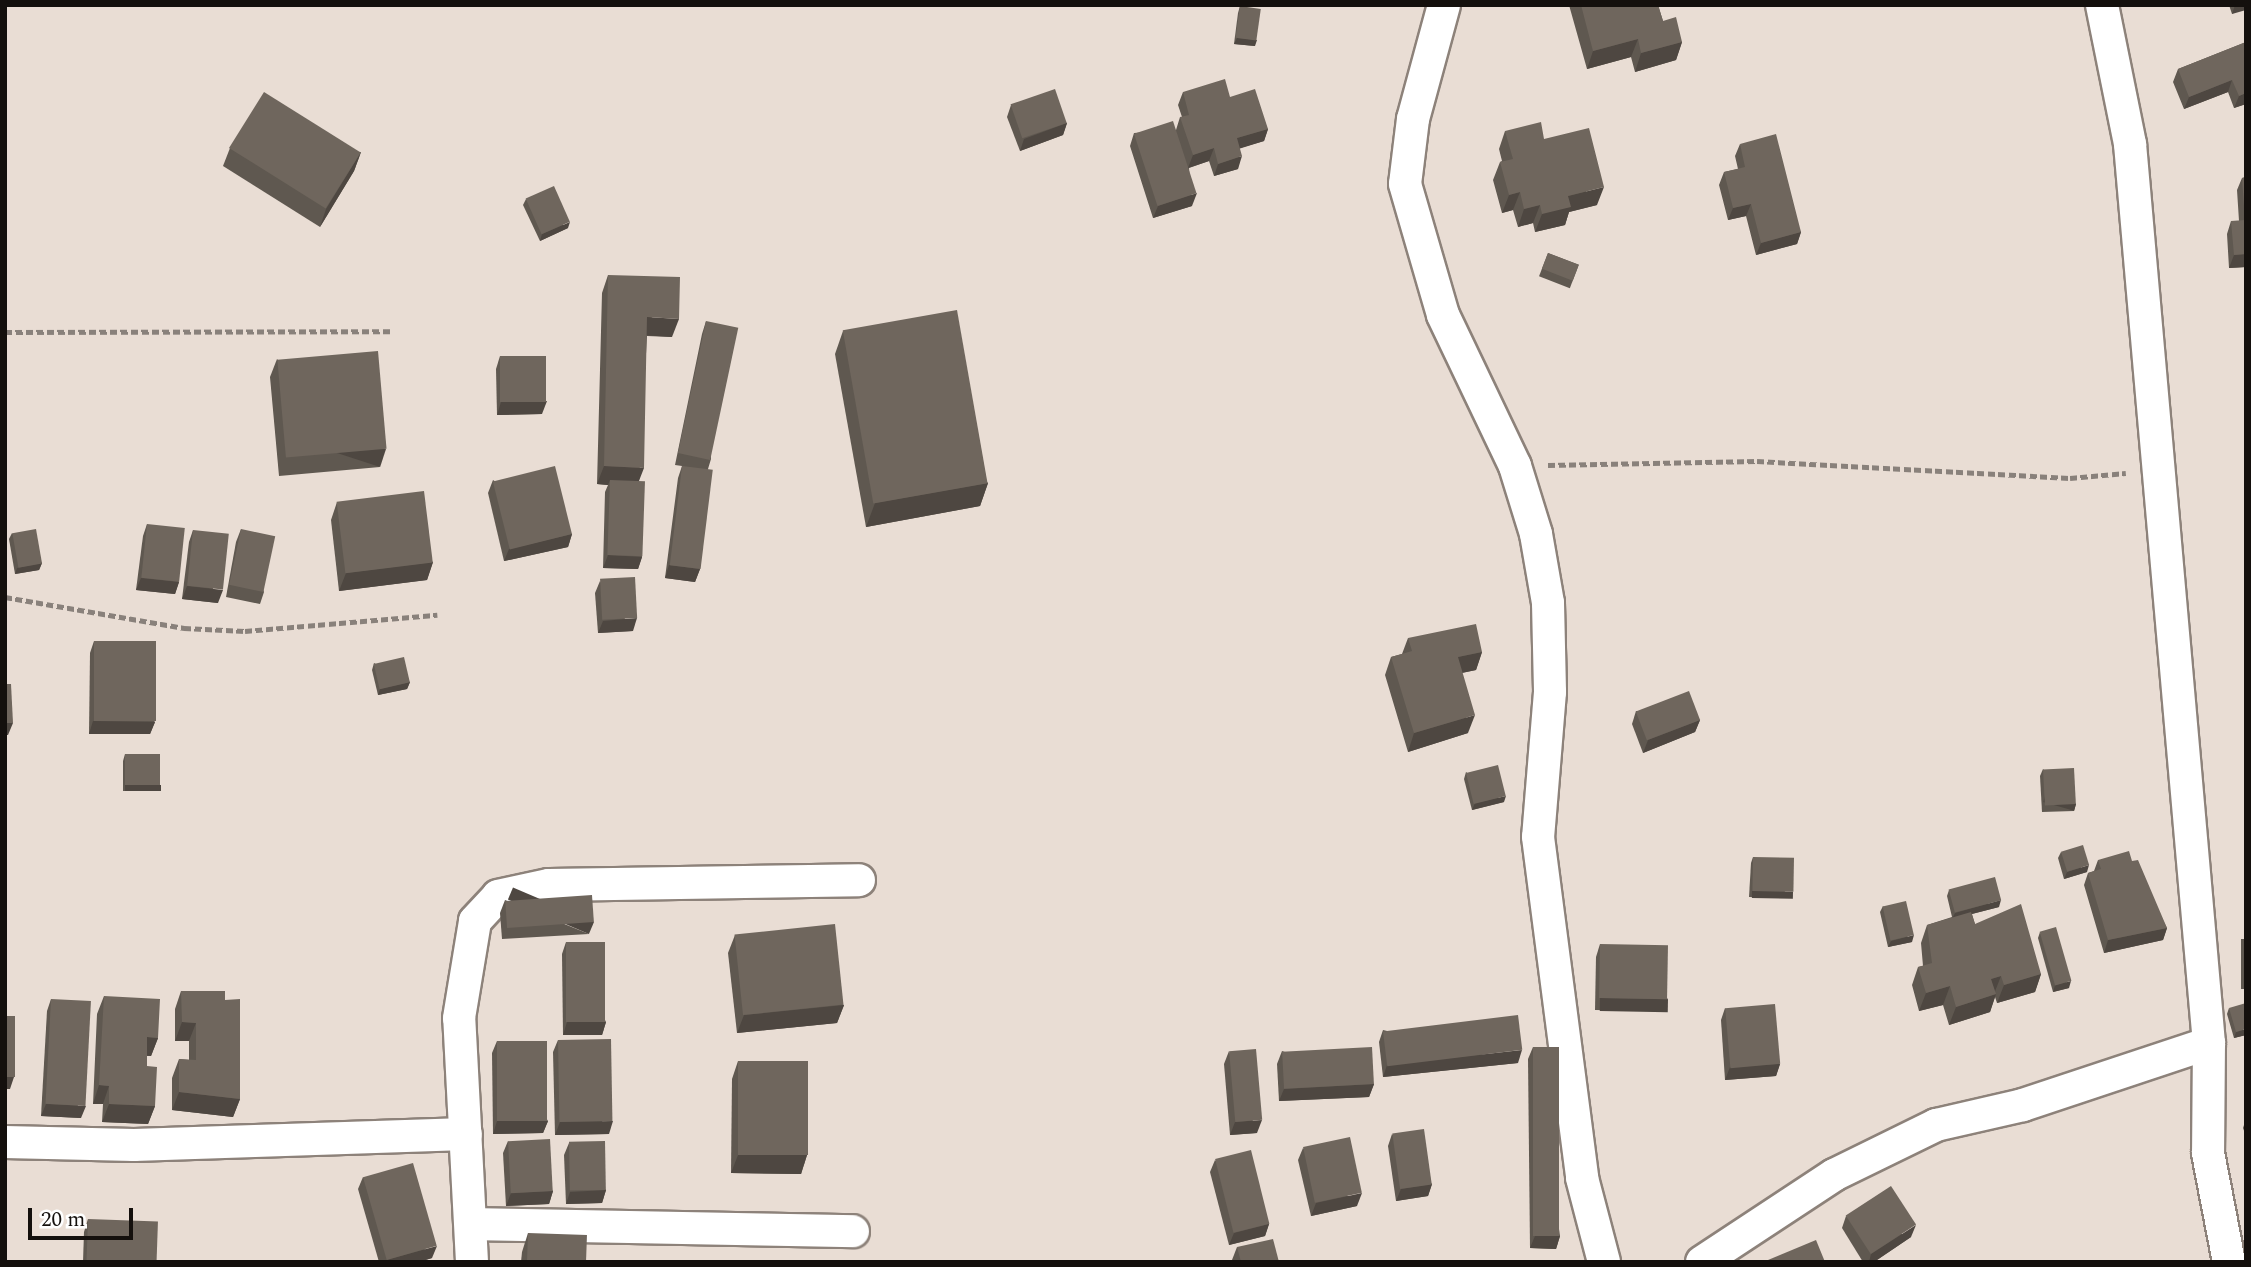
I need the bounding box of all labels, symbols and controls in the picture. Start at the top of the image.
scale bar [32,1194,136,1238]
text: 20 m [41,1204,85,1236]

